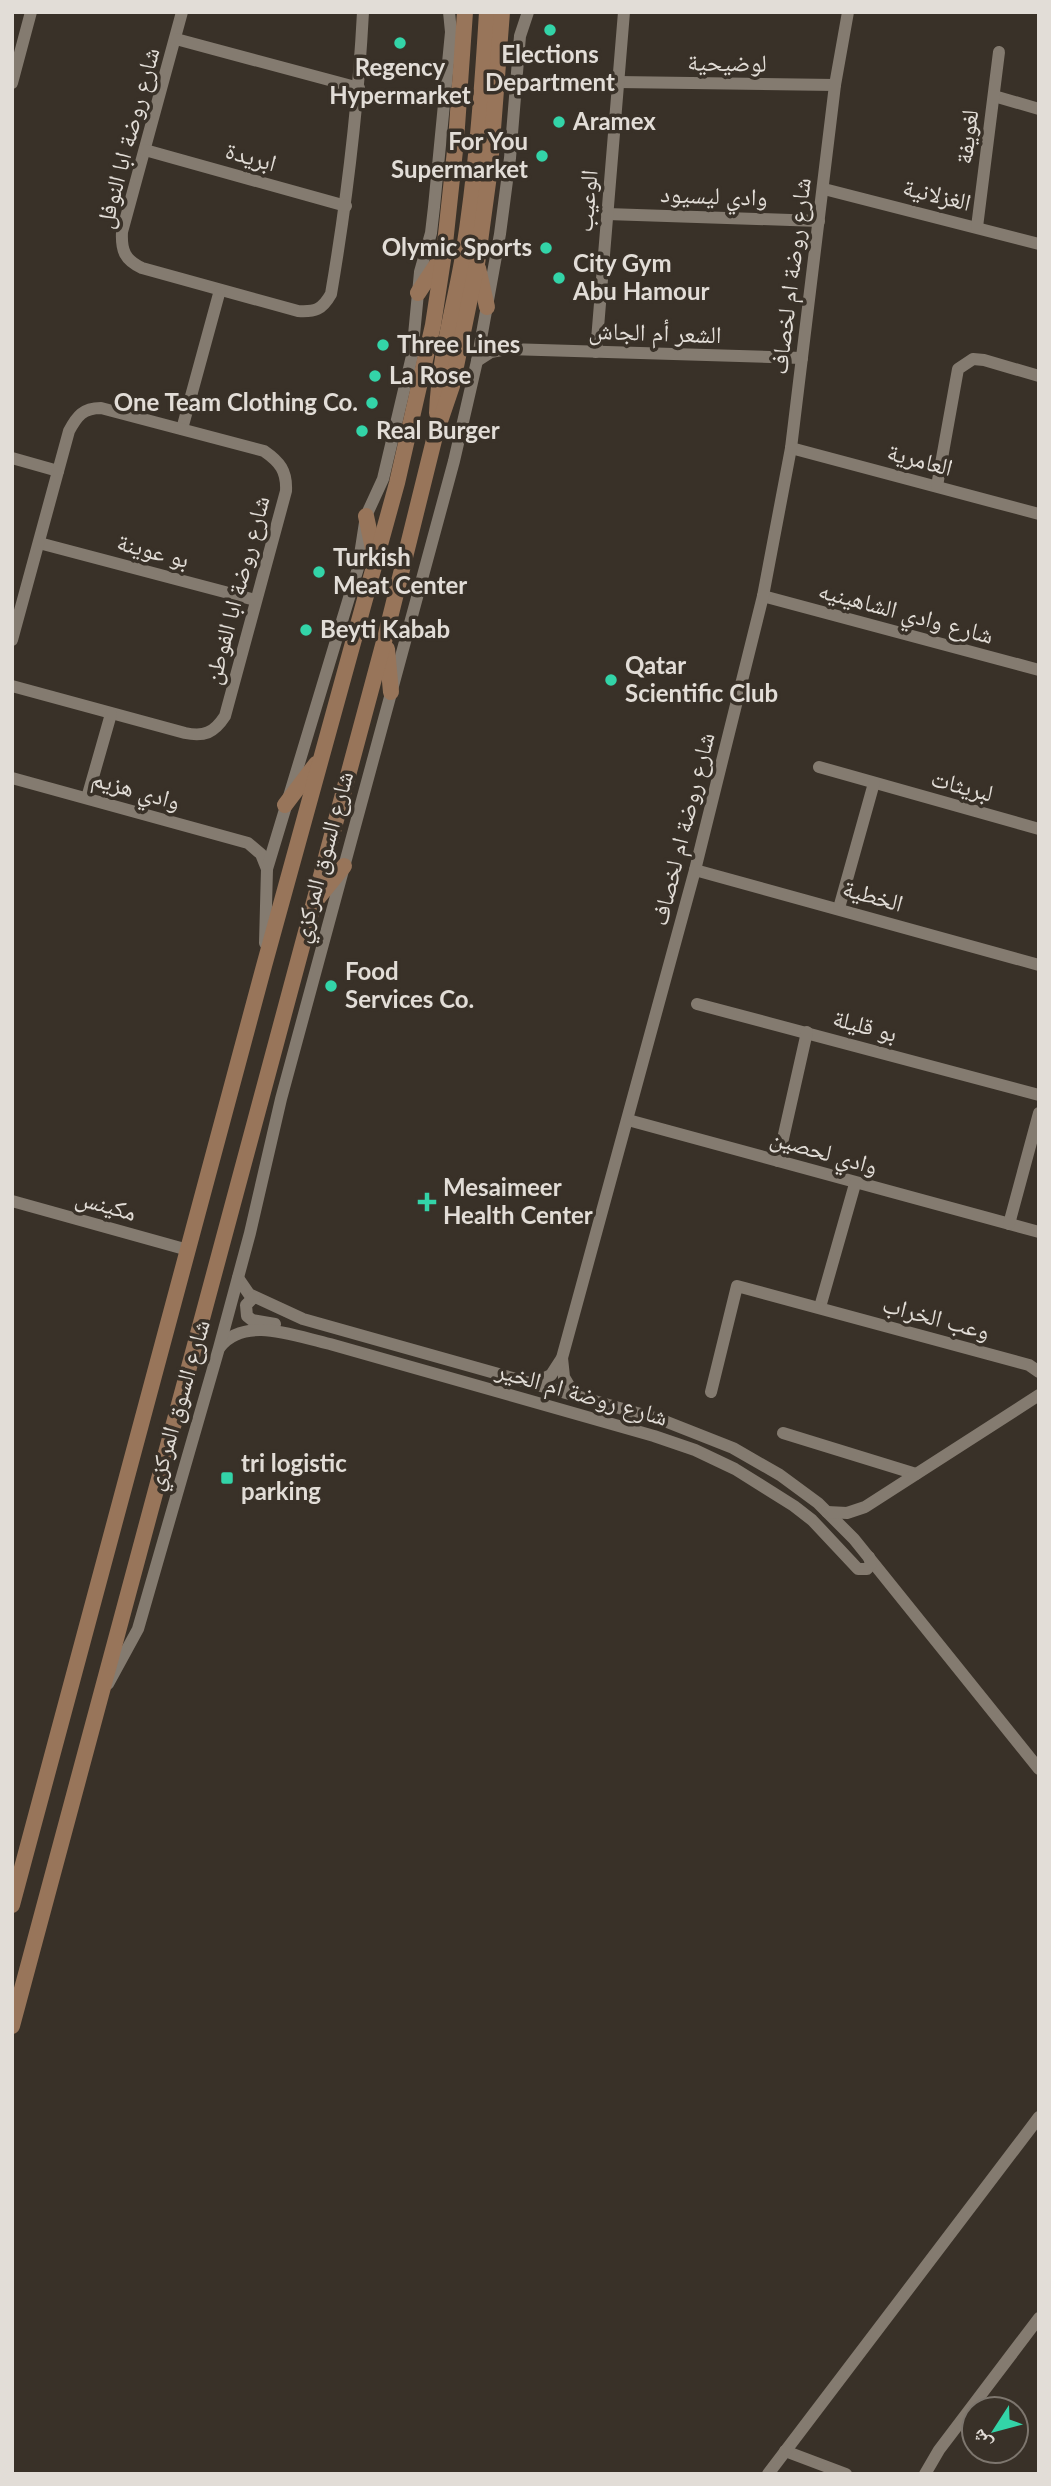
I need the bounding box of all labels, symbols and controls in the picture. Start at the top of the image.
marker: Elections Department [542,22,558,38]
marker: Regency Hypermarket [392,35,408,51]
place label: Elections Department [485,39,615,96]
street label: شارع روضة ابا النوفل [88,44,167,232]
street label: لوضيحية [687,46,767,77]
place label: Regency Hypermarket [329,52,471,109]
place label: Aramex [572,106,656,135]
street label: لغويفة [948,108,984,166]
marker: Aramex [551,114,567,130]
place label: For You Supermarket [391,126,528,183]
street label: ابريدة [222,135,280,177]
marker: For You Supermarket [534,148,550,164]
street label: الوعيب [568,169,603,233]
street label: الغزلانية [900,171,974,216]
street label: شارع روضة ام لخصاف [763,176,819,376]
street label: وادي ليسيود [660,178,768,217]
place label: Olymic Sports [382,232,532,261]
marker: Olymic Sports [538,240,554,256]
place label: City Gym Abu Hamour [572,248,709,305]
marker: City Gym Abu Hamour [551,270,567,286]
street label: الشعر أم الجاش [588,315,722,351]
place label: Three Lines [397,329,520,358]
marker: Three Lines [375,337,391,353]
place label: La Rose [389,360,471,389]
marker: La Rose [367,368,383,384]
place label: One Team Clothing Co. [114,387,358,416]
marker: One Team Clothing Co. [364,395,380,411]
place label: Real Burger [376,415,500,444]
marker: Real Burger [354,423,370,439]
street label: العامرية [884,436,956,482]
street label: شارع روضة ابا الفوطن [196,492,277,688]
street label: بو عوينة [114,526,193,574]
place label: Turkish Meat Center [333,542,467,599]
marker: Turkish Meat Center [311,564,327,580]
street label: شارع وادي الشاهينيه [814,574,997,655]
place label: Beyti Kabab [320,614,450,643]
marker: Beyti Kabab [298,622,314,638]
place label: Qatar Scientific Club [625,650,778,707]
marker: Qatar Scientific Club [603,672,619,688]
street label: شارع روضة ام لخصاف [644,729,722,929]
street label: وادي هزيم [87,762,184,821]
street label: لبريثات [928,762,997,807]
street label: شارع السوق المركزي [285,768,364,947]
street label: الخطية [840,872,907,917]
place label: Food Services Co. [345,956,474,1013]
marker: Food Services Co. [323,978,339,994]
street label: بو قليلة [830,1002,901,1048]
street label: وادي لحصين [766,1121,881,1186]
place label: Mesaimeer Health Center [443,1172,593,1229]
street label: مكينس [72,1181,140,1227]
marker: Mesaimeer Health Center [417,1192,437,1212]
street label: وعب الخراب [879,1288,993,1345]
street label: شارع السوق المركزي [138,1316,221,1495]
street label: شارع روضة ام الخير [492,1354,671,1434]
place label: tri logistic parking [241,1448,347,1505]
marker: tri logistic parking [219,1470,235,1486]
north arrow [960,2395,1030,2465]
text: ش [966,2425,997,2455]

